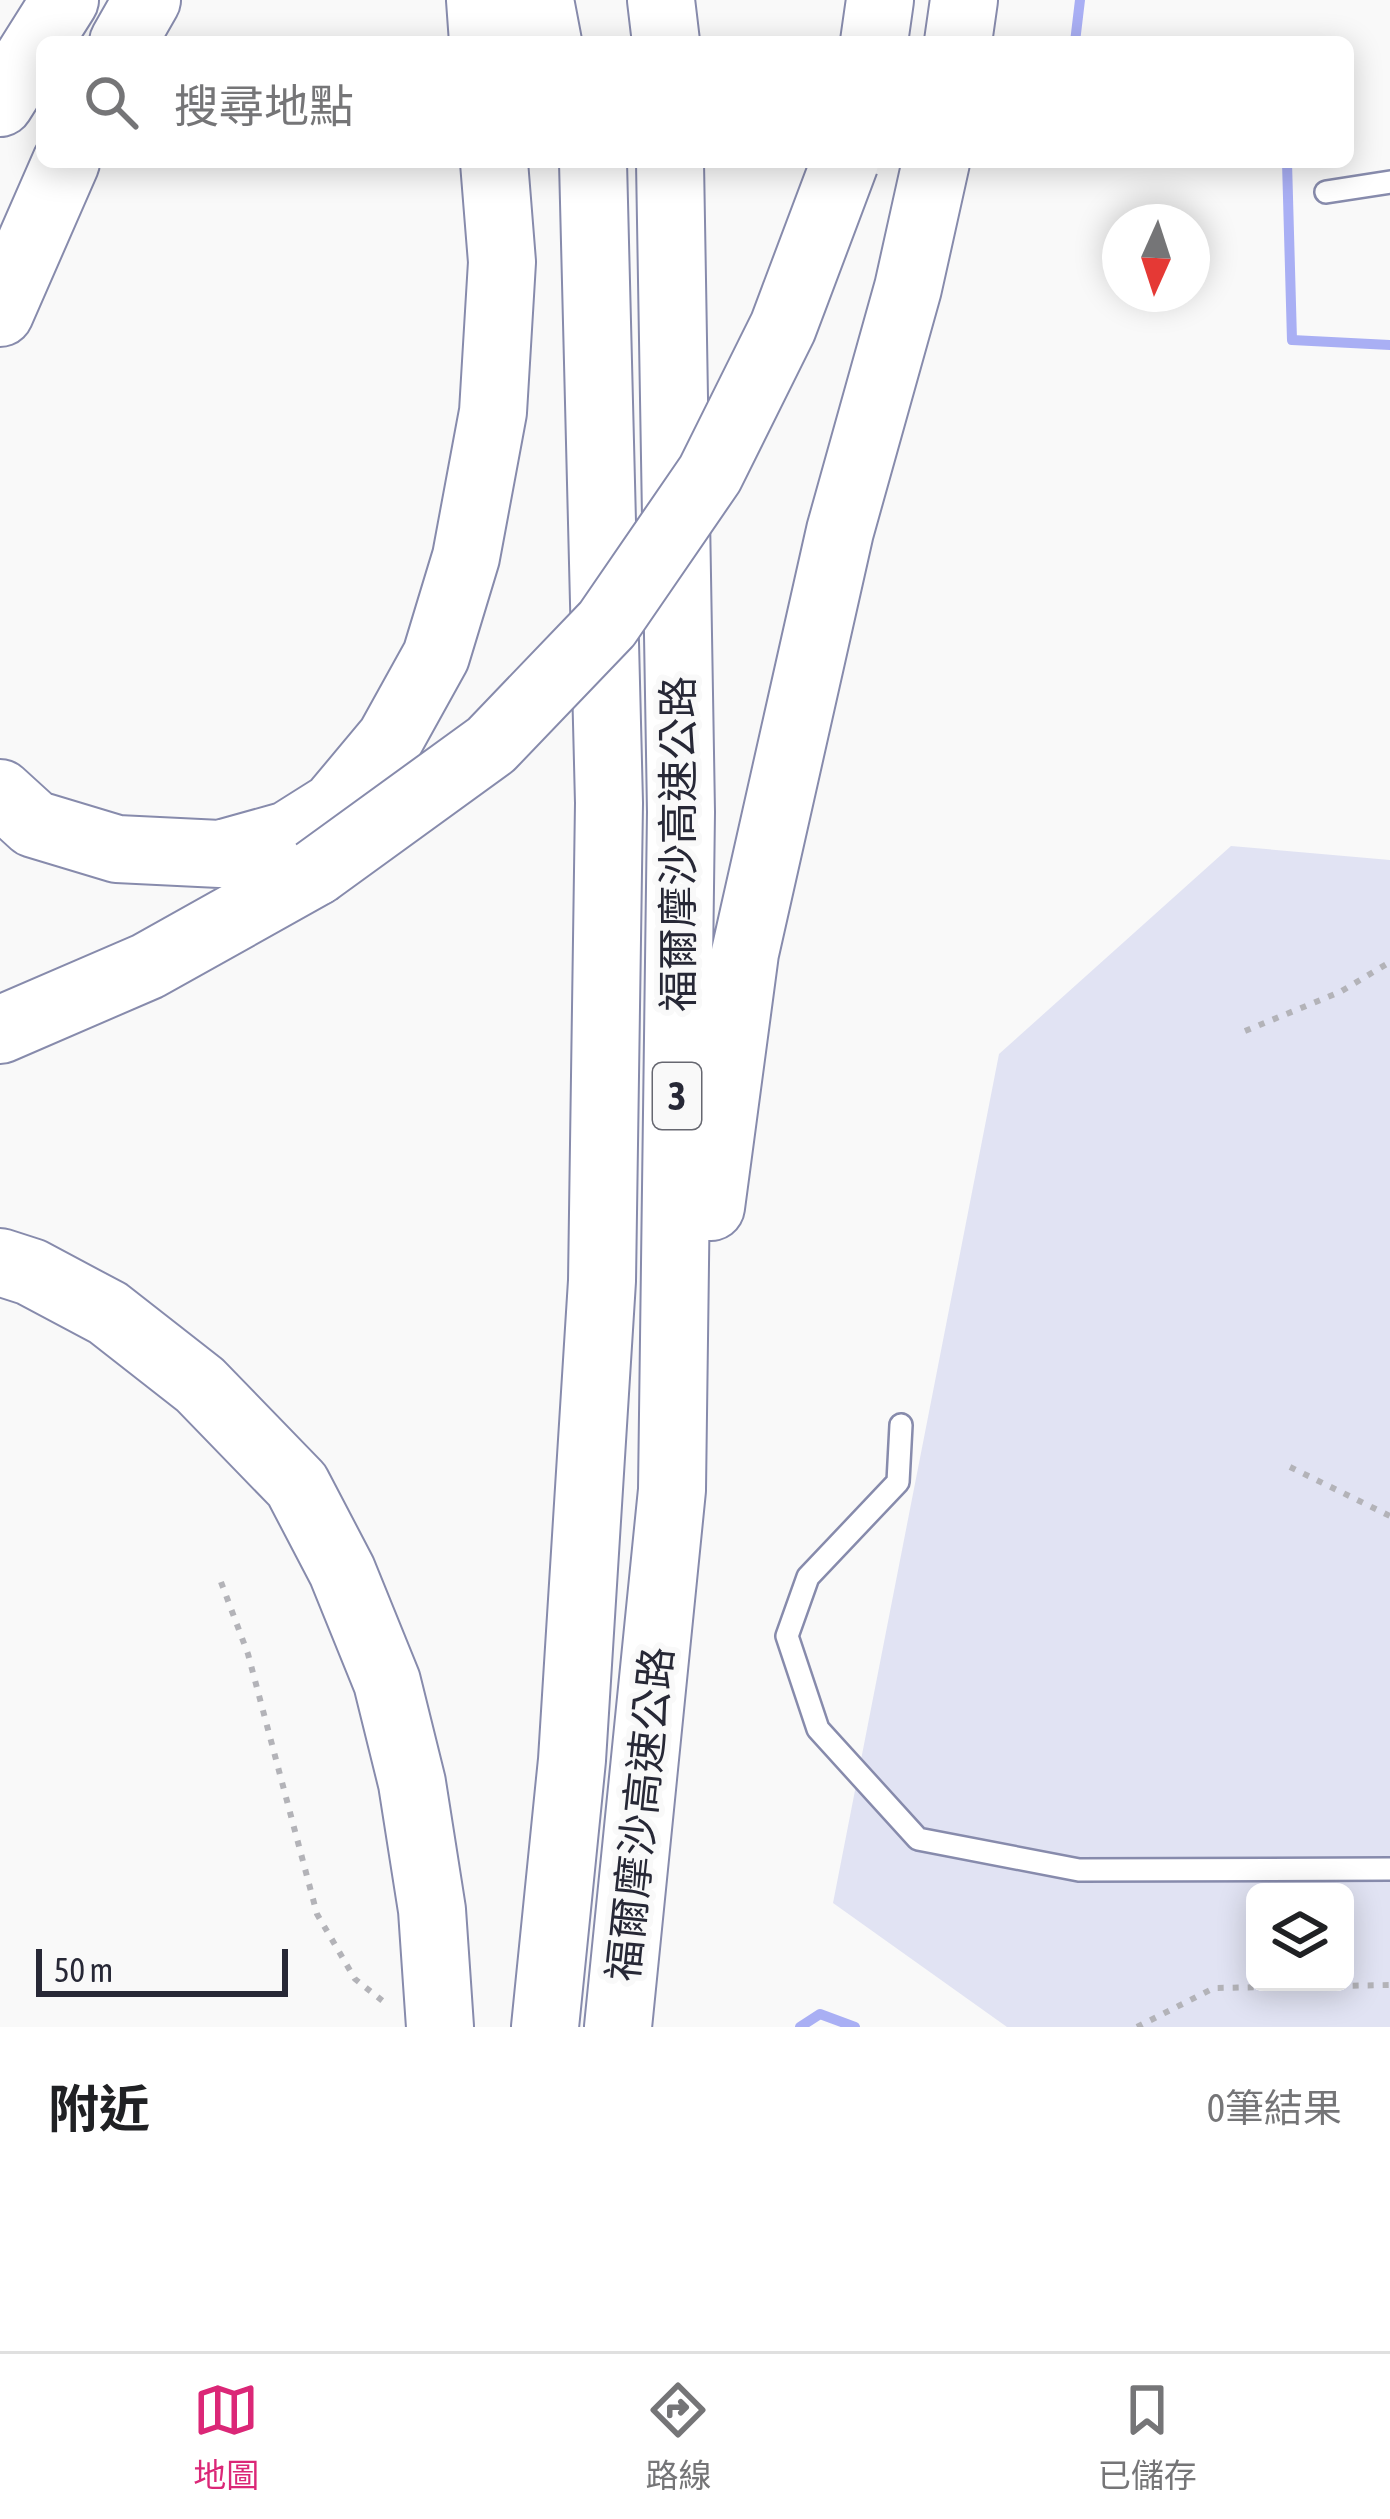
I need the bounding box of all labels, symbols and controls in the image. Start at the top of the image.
search box [36,36,1354,168]
icon: search [78,69,144,135]
text: 搜尋地點 [174,80,354,132]
north arrow [1102,204,1210,312]
street label: 福爾摩沙高速公路 [654,676,702,1012]
road number: 3 [653,1063,701,1129]
street label: 福爾摩沙高速公路 [599,1644,681,1984]
map controls [1246,1883,1354,1991]
button: layers [1246,1883,1354,1991]
scale bar [36,1943,288,1996]
text: 50 m [54,1951,113,1989]
text: 附近 [48,2079,150,2138]
text: 0筆結果 [1207,2086,1342,2130]
tab: 地圖 [193,2377,259,2497]
tab: 路線 [645,2377,711,2497]
tab: 已儲存 [1098,2377,1197,2497]

